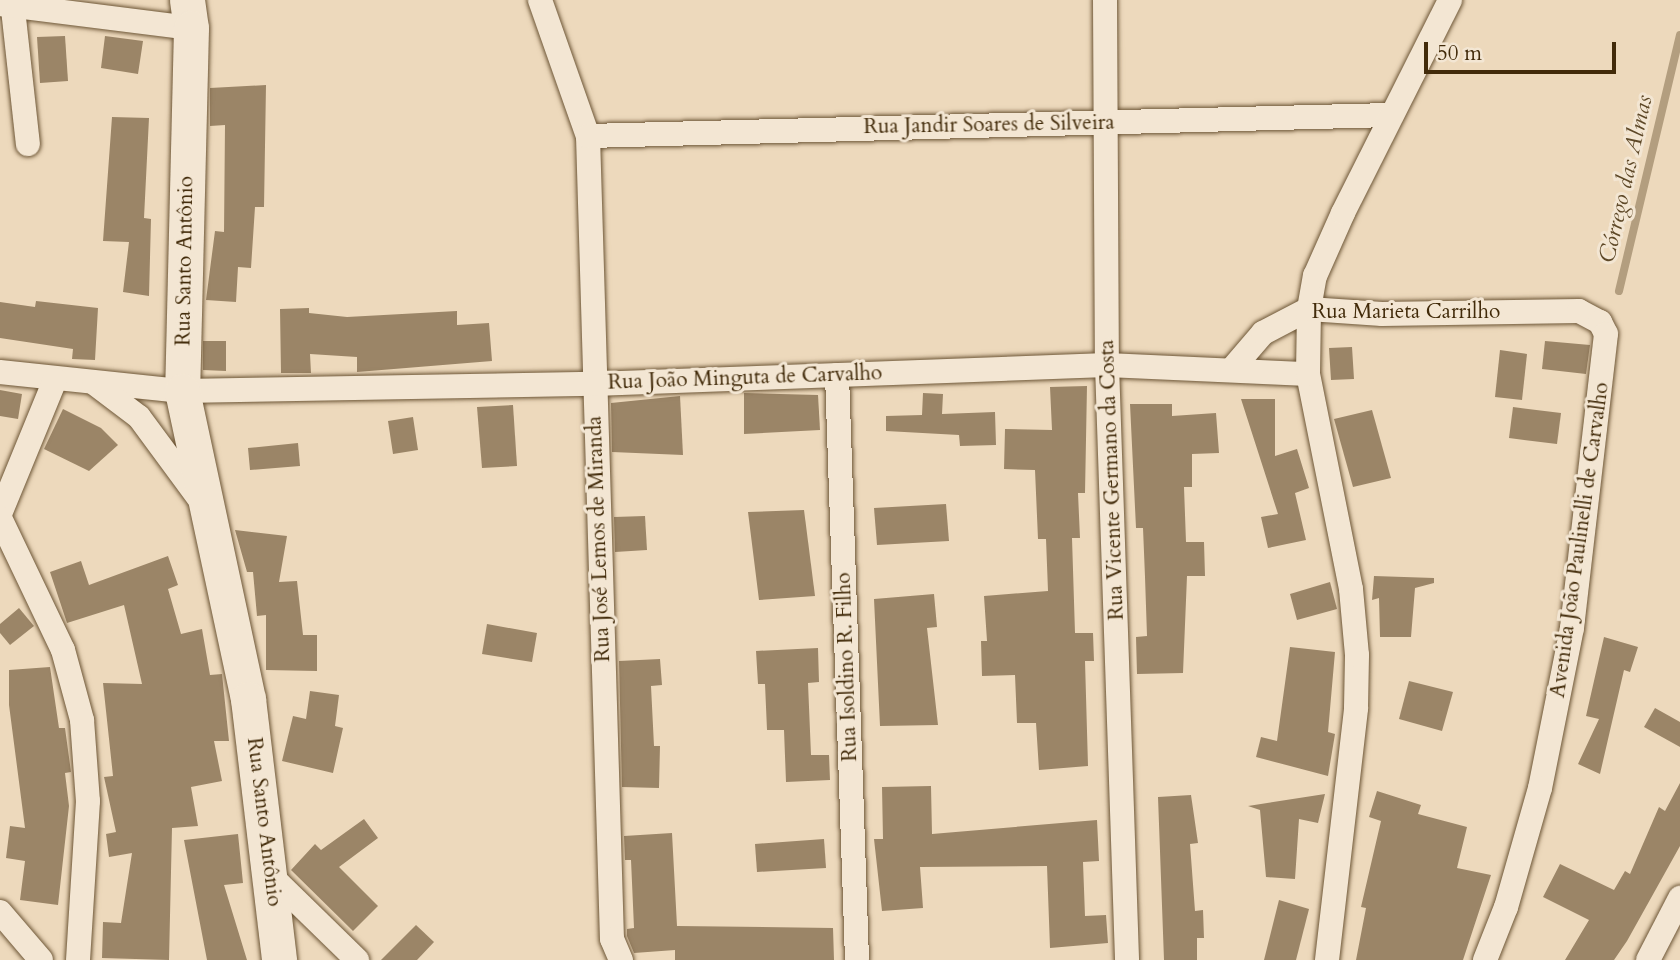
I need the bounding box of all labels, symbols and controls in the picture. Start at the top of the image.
scale bar [1428,28,1620,72]
text: 50 m [1437,39,1482,68]
water label: Córrego das Almas [1593,93,1659,265]
street label: Rua Jandir Soares de Silveira [863,110,1115,140]
street label: Rua Santo Antônio [171,176,199,346]
street label: Rua Marieta Carrilho [1312,299,1500,325]
street label: Rua Vicente Germano da Costa [1095,339,1129,621]
street label: Rua João Minguta de Carvalho [607,361,883,395]
street label: Avenida João Paulinelli de Carvalho [1545,381,1615,699]
street label: Rua José Lemos de Miranda [582,415,616,663]
street label: Rua Isoldino R. Filho [831,572,863,762]
street label: Rua Santo Antônio [241,736,287,908]

